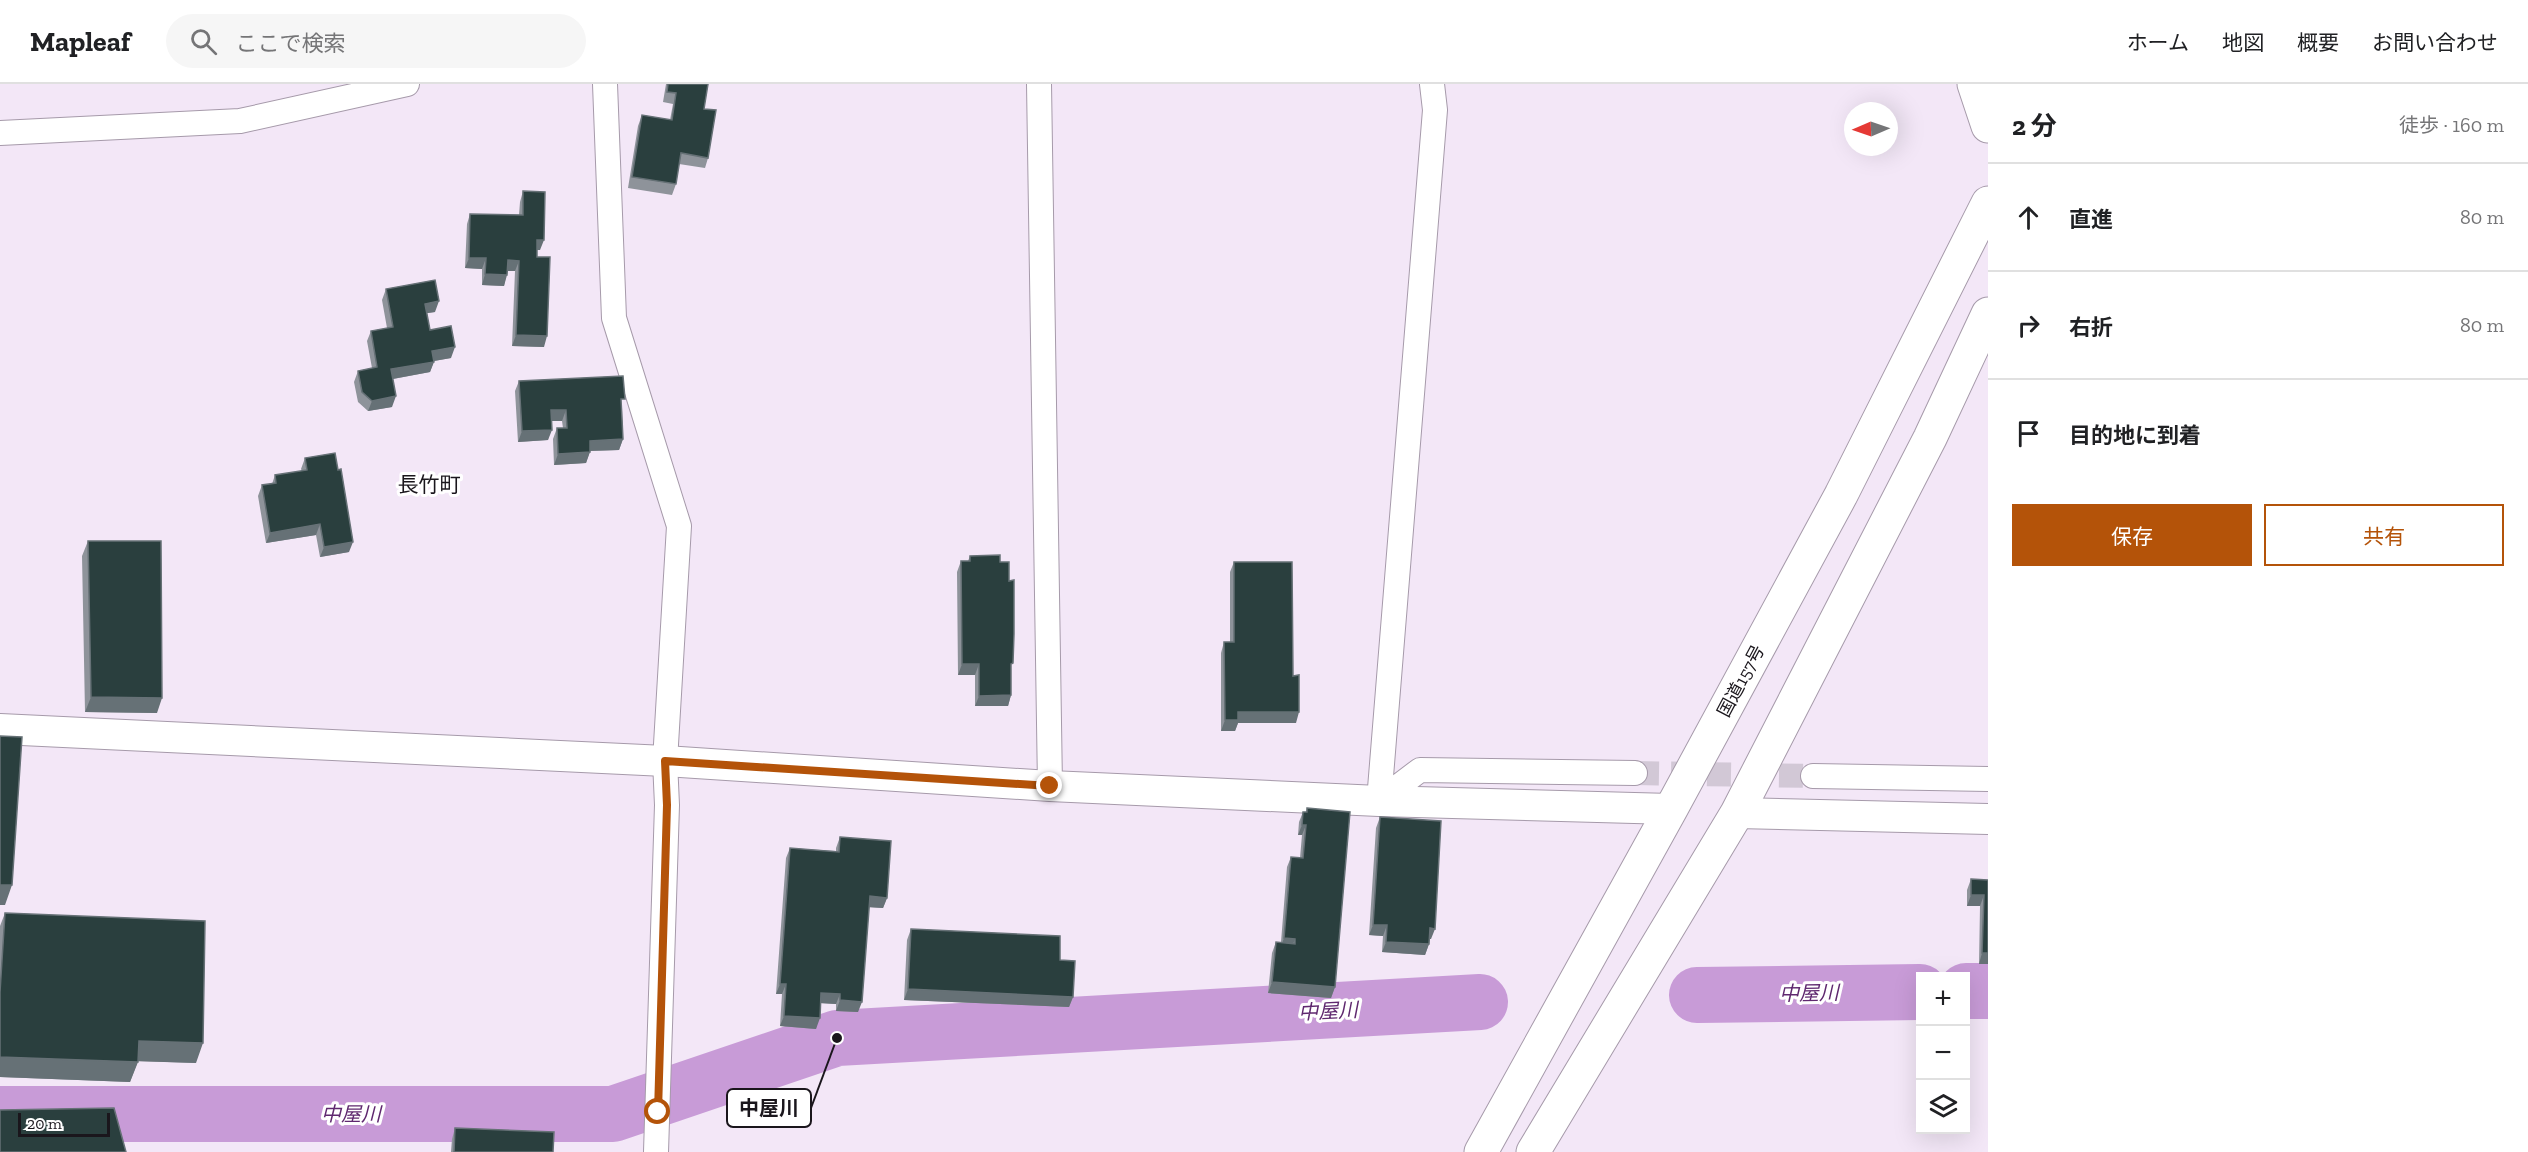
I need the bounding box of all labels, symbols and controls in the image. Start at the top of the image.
search box [166,14,586,68]
text: Mapleaf [30,25,130,58]
icon: search [187,25,220,58]
text: ここで検索 [235,30,345,57]
text: ホーム [2127,30,2189,55]
text: 地図 [2222,30,2264,55]
text: 概要 [2297,30,2339,55]
text: お問い合わせ [2372,30,2498,55]
north arrow [1844,102,1898,156]
text: 2 分 [2012,110,2057,142]
text: 徒歩 · 160 m [2399,113,2504,137]
icon: ahead [2012,201,2045,234]
text: 80 m [2460,205,2504,229]
text: 直進 [2069,206,2113,233]
icon: right [2012,309,2045,342]
text: 80 m [2460,313,2504,337]
text: 右折 [2069,314,2113,341]
icon: arrive [2012,417,2045,450]
text: 目的地に到着 [2069,422,2201,449]
district label: 長竹町 [398,472,461,497]
button: 保存 [2012,504,2252,566]
button: 共有 [2264,504,2504,566]
street label: 国道157号 [1713,641,1769,721]
route end [1036,772,1062,798]
map controls [1916,972,1970,1134]
button: + [1916,972,1970,1026]
water label: 中屋川 [1779,980,1841,1006]
water label: 中屋川 [1297,997,1361,1025]
button: − [1916,1026,1970,1080]
button: layers [1916,1080,1970,1134]
callout: 中屋川 [727,1089,811,1127]
text: 中屋川 [739,1096,799,1120]
route start [644,1098,670,1124]
water label: 中屋川 [321,1102,383,1126]
scale bar [18,1110,110,1138]
text: 20 m [27,1114,62,1133]

